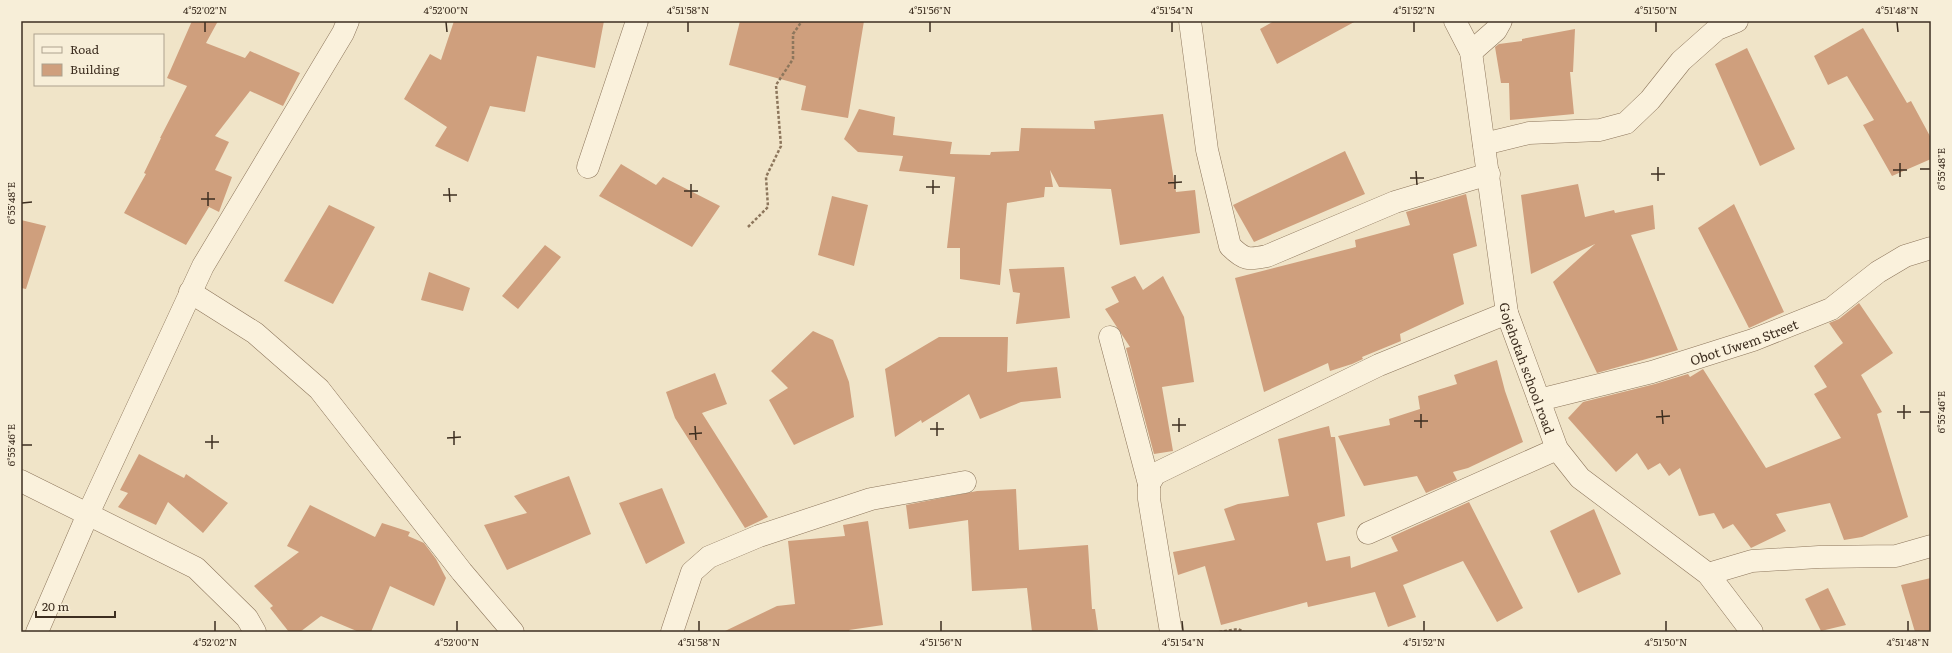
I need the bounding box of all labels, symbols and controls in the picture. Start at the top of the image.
text: 4°52'02"N [183,2,227,17]
text: 4°52'00"N [424,2,468,17]
text: 4°51'58"N [667,2,709,17]
text: 4°51'56"N [909,2,951,17]
text: 4°51'54"N [1151,2,1193,17]
text: 4°51'52"N [1393,2,1435,17]
text: 4°51'50"N [1635,2,1677,17]
text: 4°51'48"N [1875,2,1919,17]
legend [34,34,164,86]
text: Road [70,40,100,58]
text: Building [70,60,120,78]
text: 6°55'48"E [1933,148,1948,190]
text: 6°55'48"E [3,182,18,224]
street label: Gojehotah school road [1496,301,1560,436]
street label: Obot Uwem Street [1687,313,1801,369]
text: 6°55'46"E [1933,391,1948,433]
text: 6°55'46"E [3,424,18,466]
scale bar [36,593,115,619]
text: 20 m [42,597,69,615]
text: 4°52'02"N [193,634,237,649]
text: 4°52'00"N [435,634,479,649]
text: 4°51'58"N [678,634,720,649]
text: 4°51'56"N [920,634,962,649]
text: 4°51'54"N [1162,634,1204,649]
text: 4°51'52"N [1403,634,1445,649]
text: 4°51'50"N [1645,634,1687,649]
text: 4°51'48"N [1886,634,1930,649]

